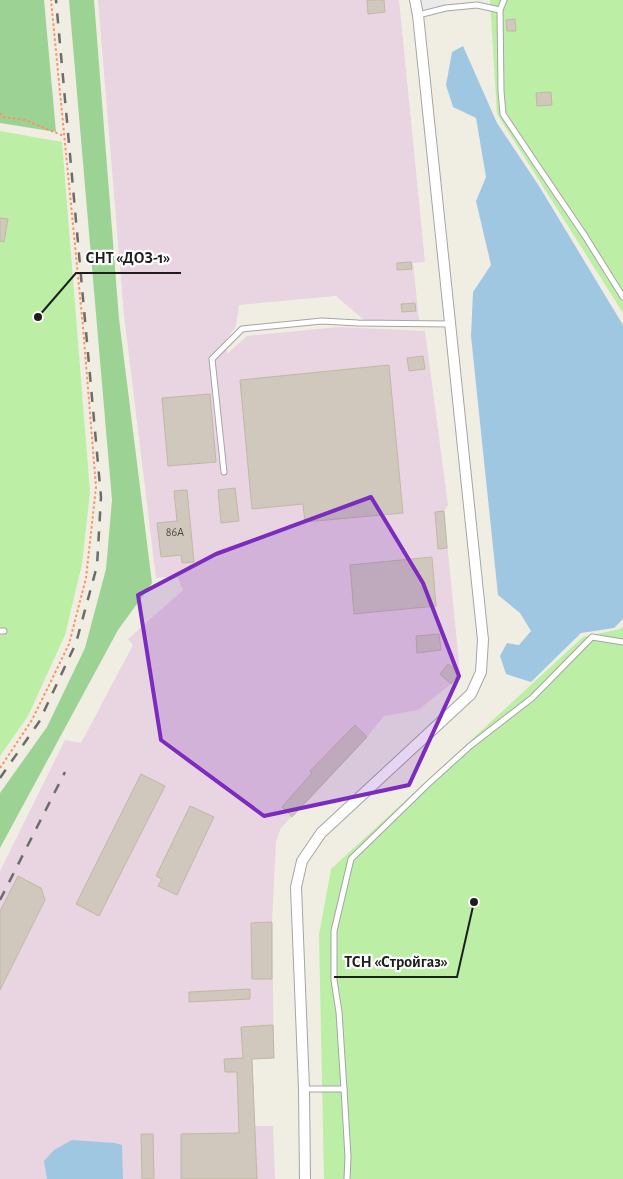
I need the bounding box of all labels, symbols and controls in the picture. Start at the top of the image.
callout: СНТ «ДОЗ-1» [76,242,181,273]
text: СНТ «ДОЗ-1» [86,250,171,266]
house number: 86А [166,526,184,538]
callout: ТСН «Стройгаз» [334,946,457,977]
text: ТСН «Стройгаз» [344,954,448,970]

